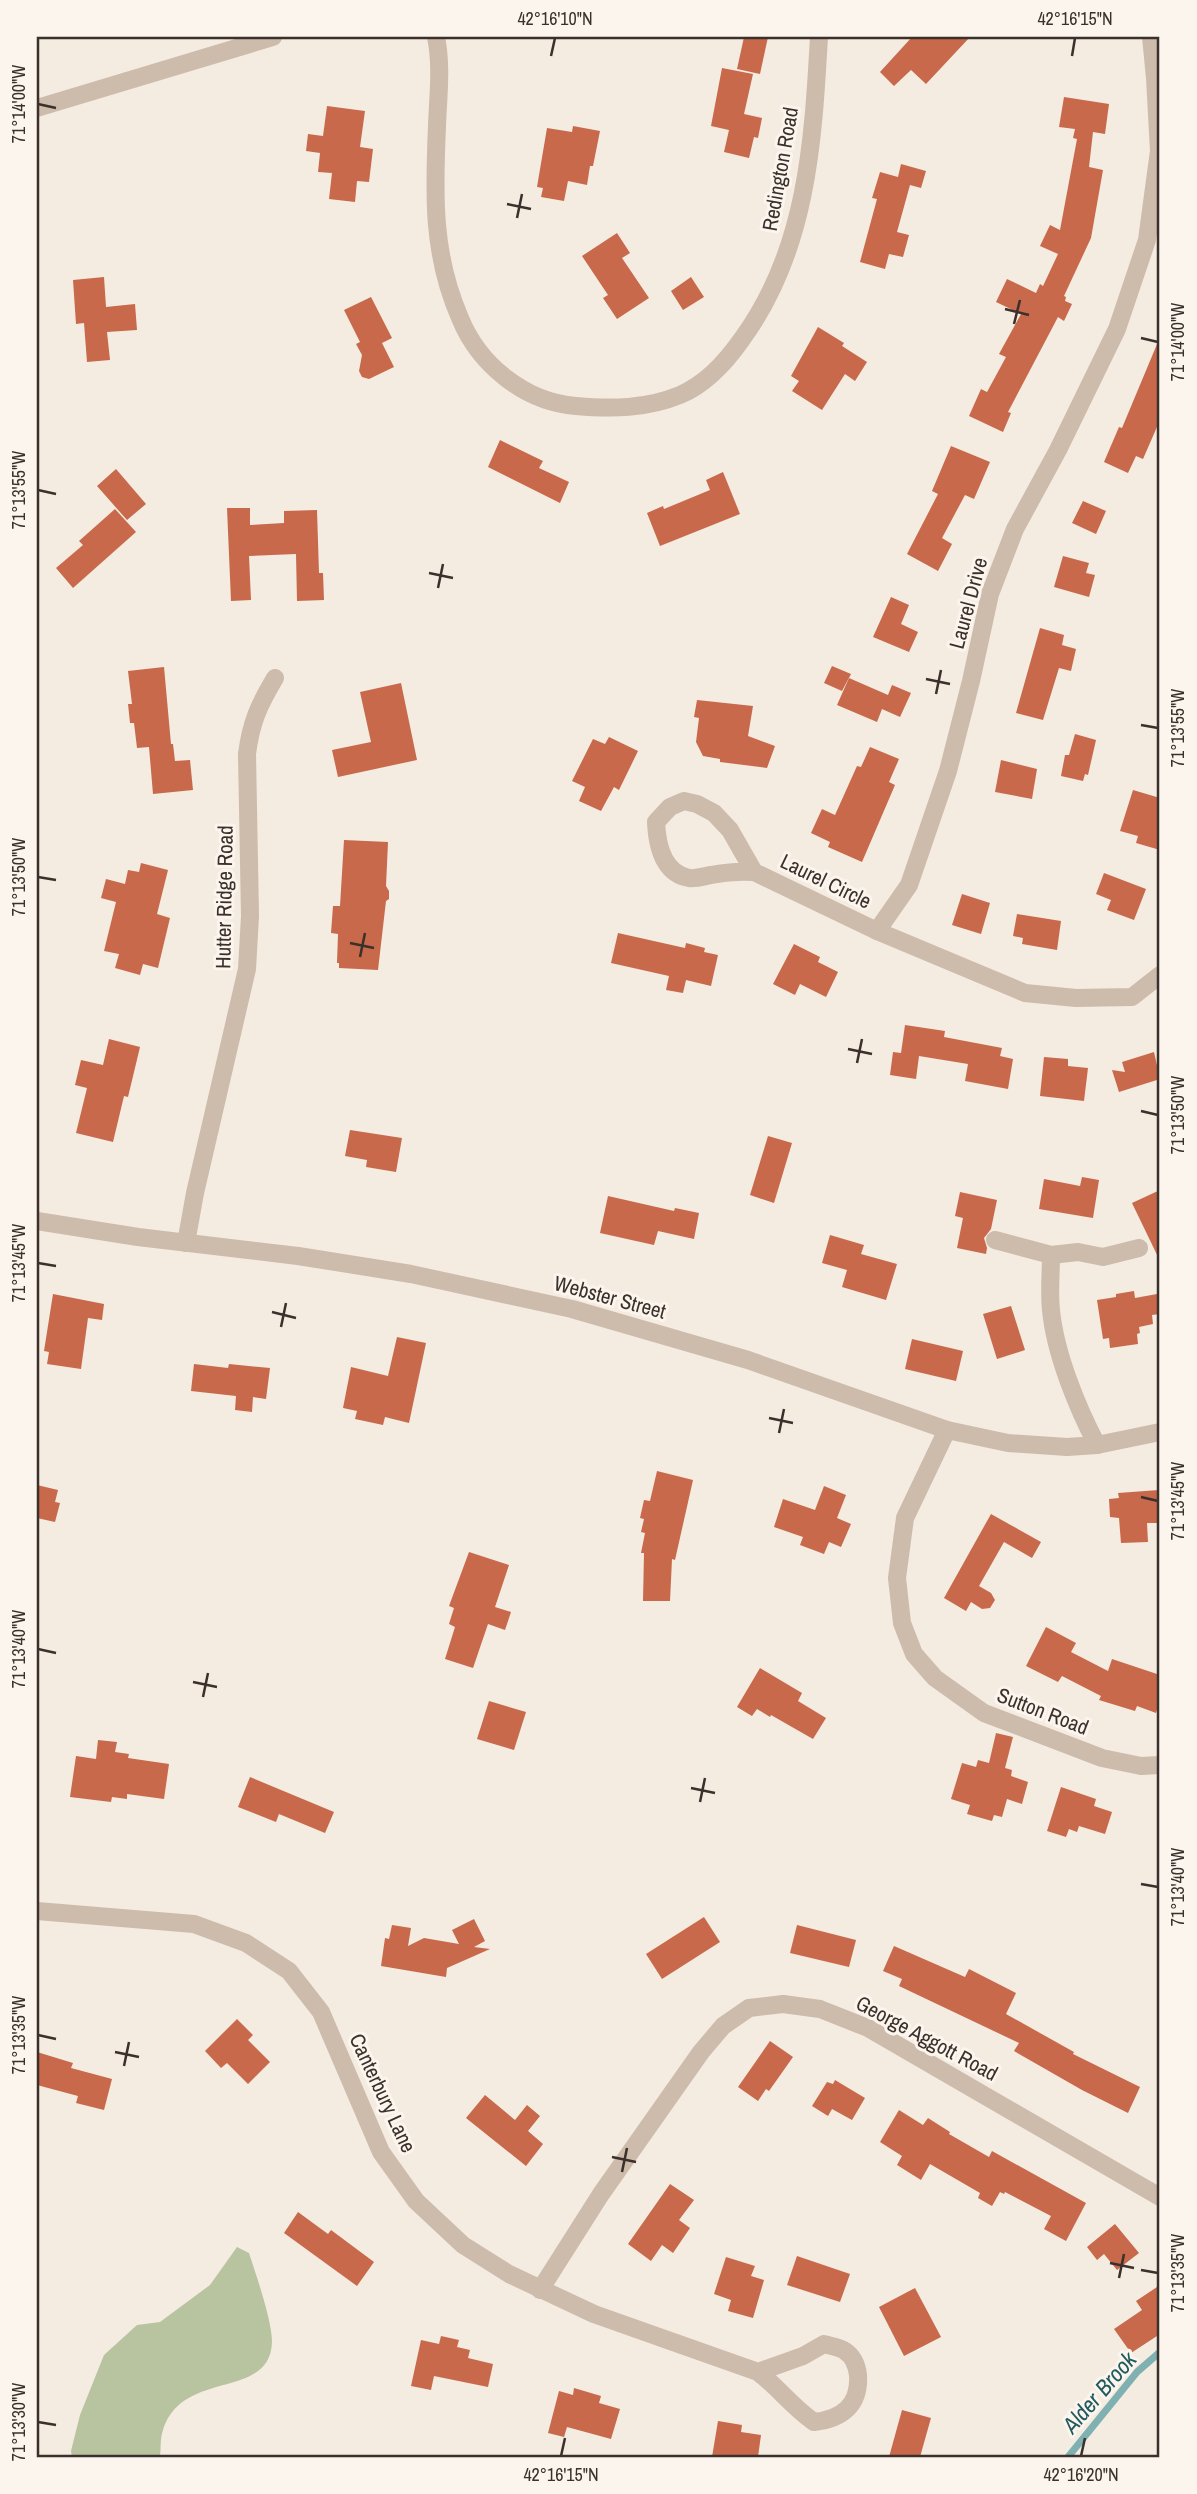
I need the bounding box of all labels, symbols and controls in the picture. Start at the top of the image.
text: 42°16'10"N [517,6,593,31]
text: 42°16'15"N [1037,6,1113,31]
text: 71°14'00"W [6,65,31,143]
street label: Redington Road [755,105,805,233]
text: 71°14'00"W [1165,303,1190,381]
text: 71°13'55"W [6,451,31,529]
street label: Laurel Drive [942,554,994,652]
text: 71°13'55"W [1165,689,1190,767]
street label: Hutter Ridge Road [208,825,240,969]
text: 71°13'50"W [6,838,31,916]
street label: Laurel Circle [776,847,876,915]
text: 71°13'50"W [1165,1076,1190,1154]
text: 71°13'45"W [6,1224,31,1302]
street label: Webster Street [551,1268,669,1326]
text: 71°13'45"W [1165,1462,1190,1540]
text: 71°13'40"W [6,1610,31,1688]
street label: Sutton Road [993,1680,1093,1742]
text: 71°13'40"W [1165,1848,1190,1926]
street label: George Aggott Road [851,1988,1003,2088]
text: 71°13'35"W [6,1996,31,2074]
street label: Canterbury Lane [343,2029,423,2157]
text: 71°13'35"W [1165,2234,1190,2312]
water label: Alder Brook [1054,2343,1144,2440]
text: 71°13'30"W [6,2383,31,2461]
text: 42°16'15"N [523,2462,599,2487]
text: 42°16'20"N [1043,2462,1119,2487]

